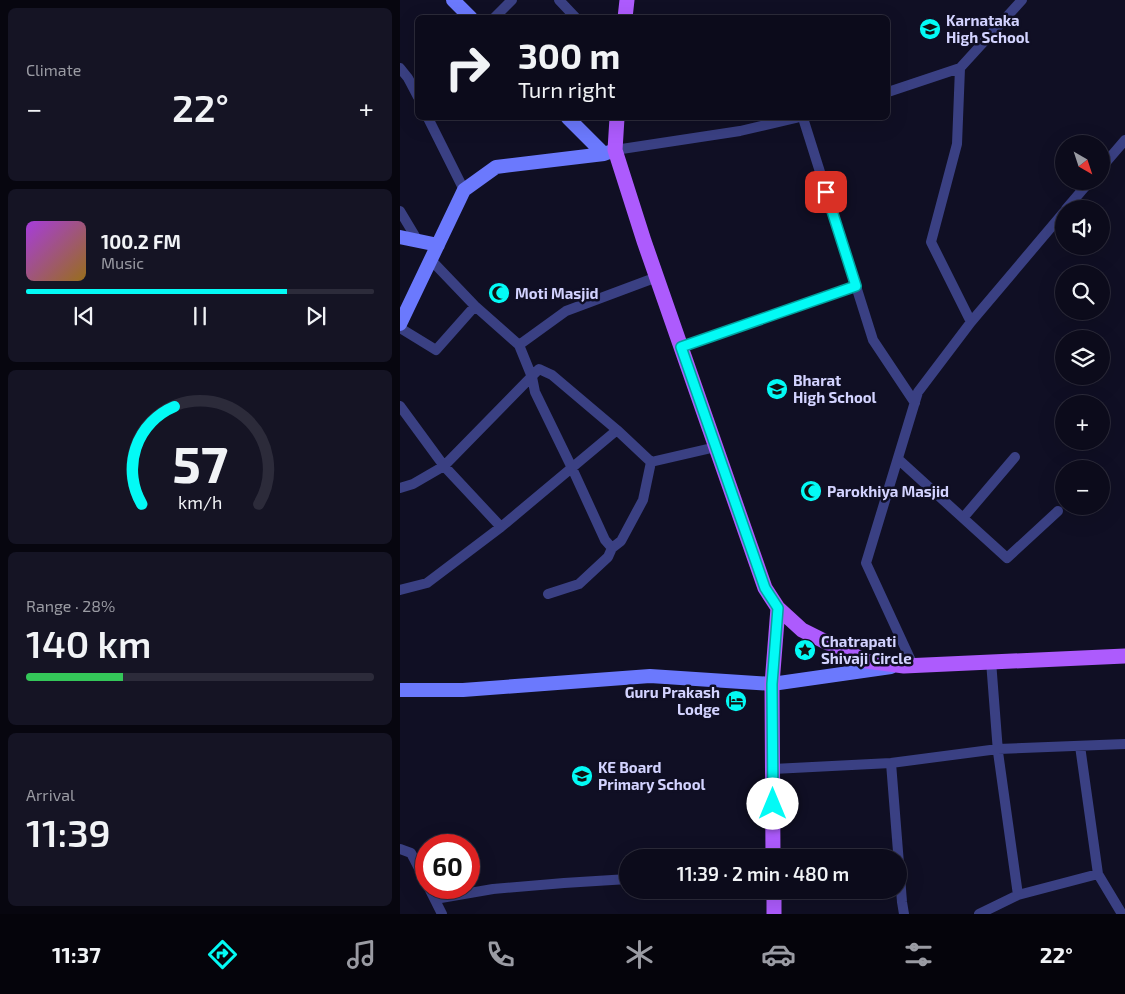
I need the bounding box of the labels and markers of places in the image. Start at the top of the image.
place label: Karnataka High School [946,11,1030,46]
school or university icon: Karnataka High School [918,17,942,41]
pin [805,171,847,213]
mosque icon: Moti Masjid [487,281,511,305]
place label: Moti Masjid [515,284,599,302]
place label: Bharat High School [793,371,877,406]
school or university icon: Bharat High School [765,377,789,401]
mosque icon: Parokhiya Masjid [799,479,823,503]
place label: Parokhiya Masjid [827,482,949,501]
place label: Chatrapati Shivaji Circle [821,632,912,667]
place icon: Chatrapati Shivaji Circle [793,638,817,662]
place label: Guru Prakash Lodge [625,683,720,718]
hotel icon: Guru Prakash Lodge [724,689,748,713]
place label: KE Board Primary School [598,758,706,794]
school or university icon: KE Board Primary School [570,764,594,788]

